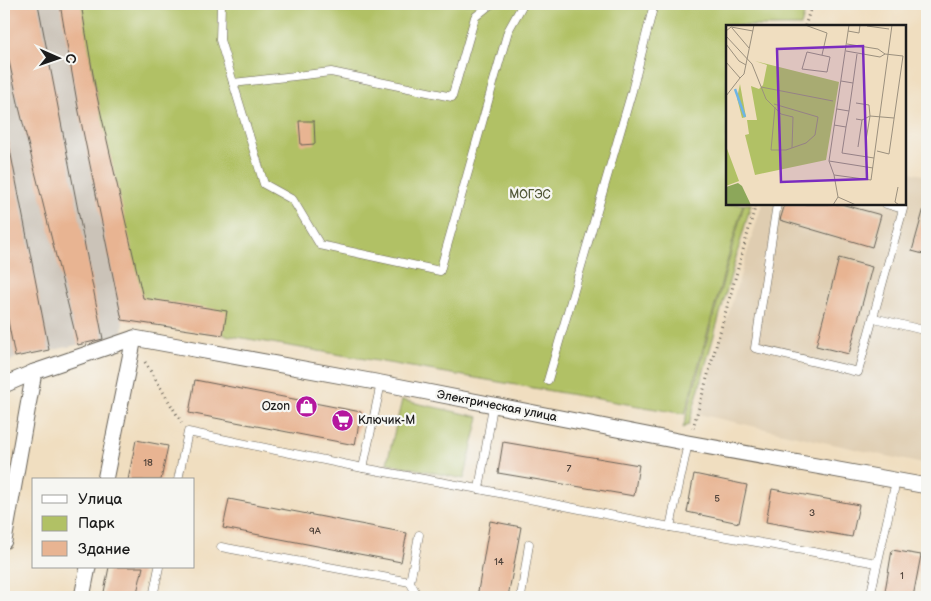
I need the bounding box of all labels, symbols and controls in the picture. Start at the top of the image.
inset map [726,25,906,205]
north arrow [32,32,82,82]
text: С [62,53,79,64]
park label: МОГЭС [509,187,551,202]
street label: Электрическая улица [436,387,558,425]
shop icon: Ozon [294,394,318,418]
place label: Ozon [262,399,290,414]
supermarket icon: Ключик-М [330,408,354,432]
place label: Ключик-М [358,413,415,428]
house number: 18 [143,457,153,469]
house number: 7 [567,463,572,475]
legend [32,478,195,568]
text: Улица [78,490,123,509]
house number: 5 [714,493,720,505]
house number: 3 [809,507,815,519]
text: Парк [78,514,115,533]
house number: 9А [309,525,322,537]
text: Здание [78,540,130,559]
house number: 14 [494,556,504,568]
house number: 1 [900,570,904,582]

